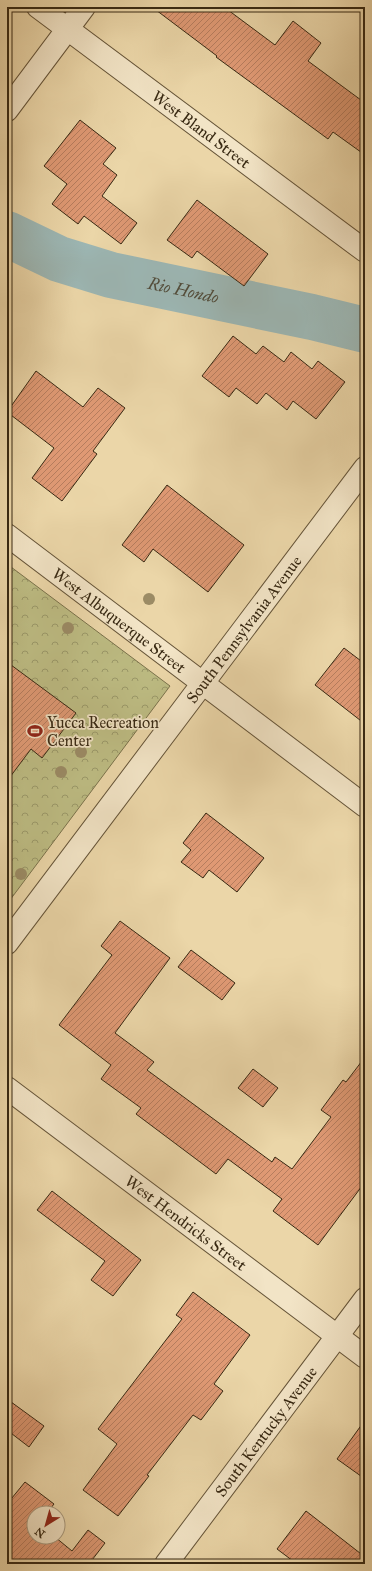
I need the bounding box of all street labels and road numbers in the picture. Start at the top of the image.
street label: West Bland Street [148,87,254,172]
street label: South Pennsylvania Avenue [182,552,306,707]
street label: West Albuquerque Street [49,564,190,677]
street label: West Hendricks Street [121,1171,250,1275]
street label: South Kentucky Avenue [211,1363,321,1500]

